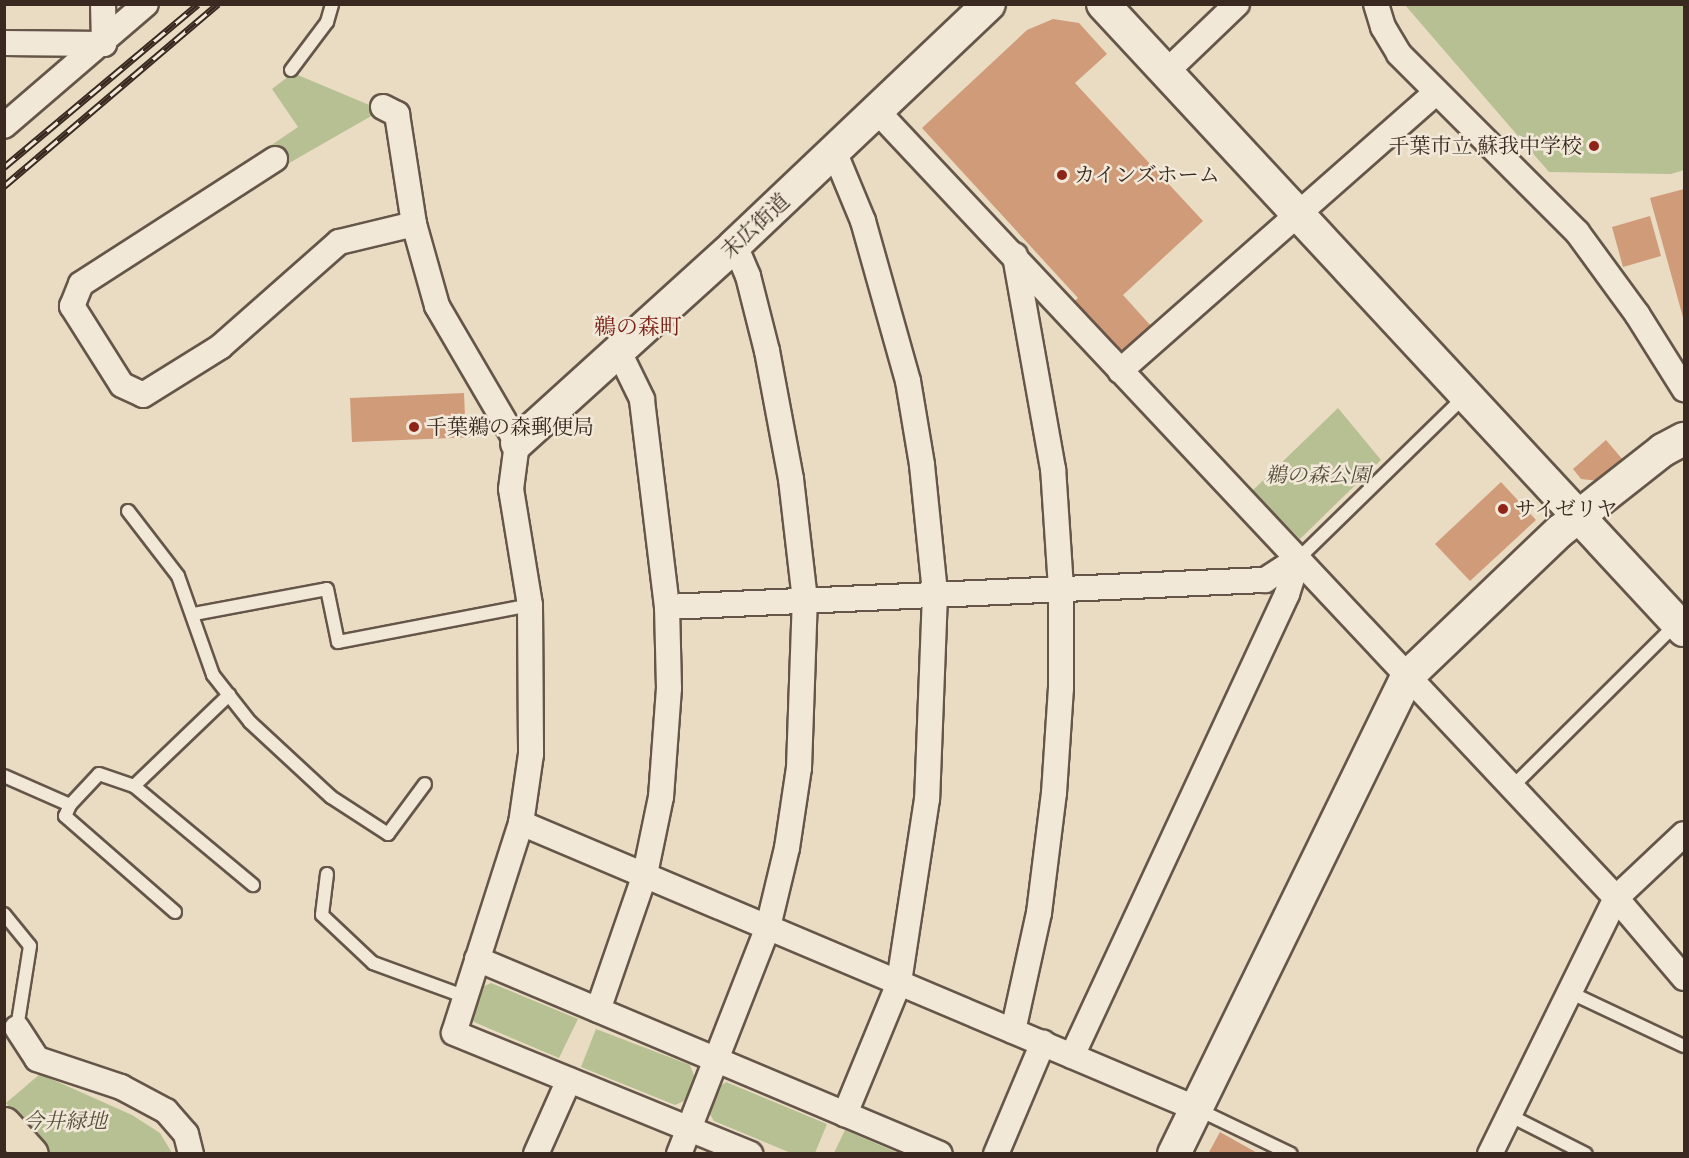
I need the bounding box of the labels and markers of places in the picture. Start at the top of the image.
place label: 千葉市立 蘇我中学校 [1388,133,1582,159]
marker: 千葉市立 蘇我中学校 [1587,139,1601,153]
place label: カインズホーム [1074,162,1221,188]
marker: カインズホーム [1055,168,1069,182]
place label: 千葉鵜の森郵便局 [426,414,594,440]
marker: 千葉鵜の森郵便局 [407,420,421,434]
place label: サイゼリヤ [1515,496,1620,522]
marker: サイゼリヤ [1496,502,1510,516]

